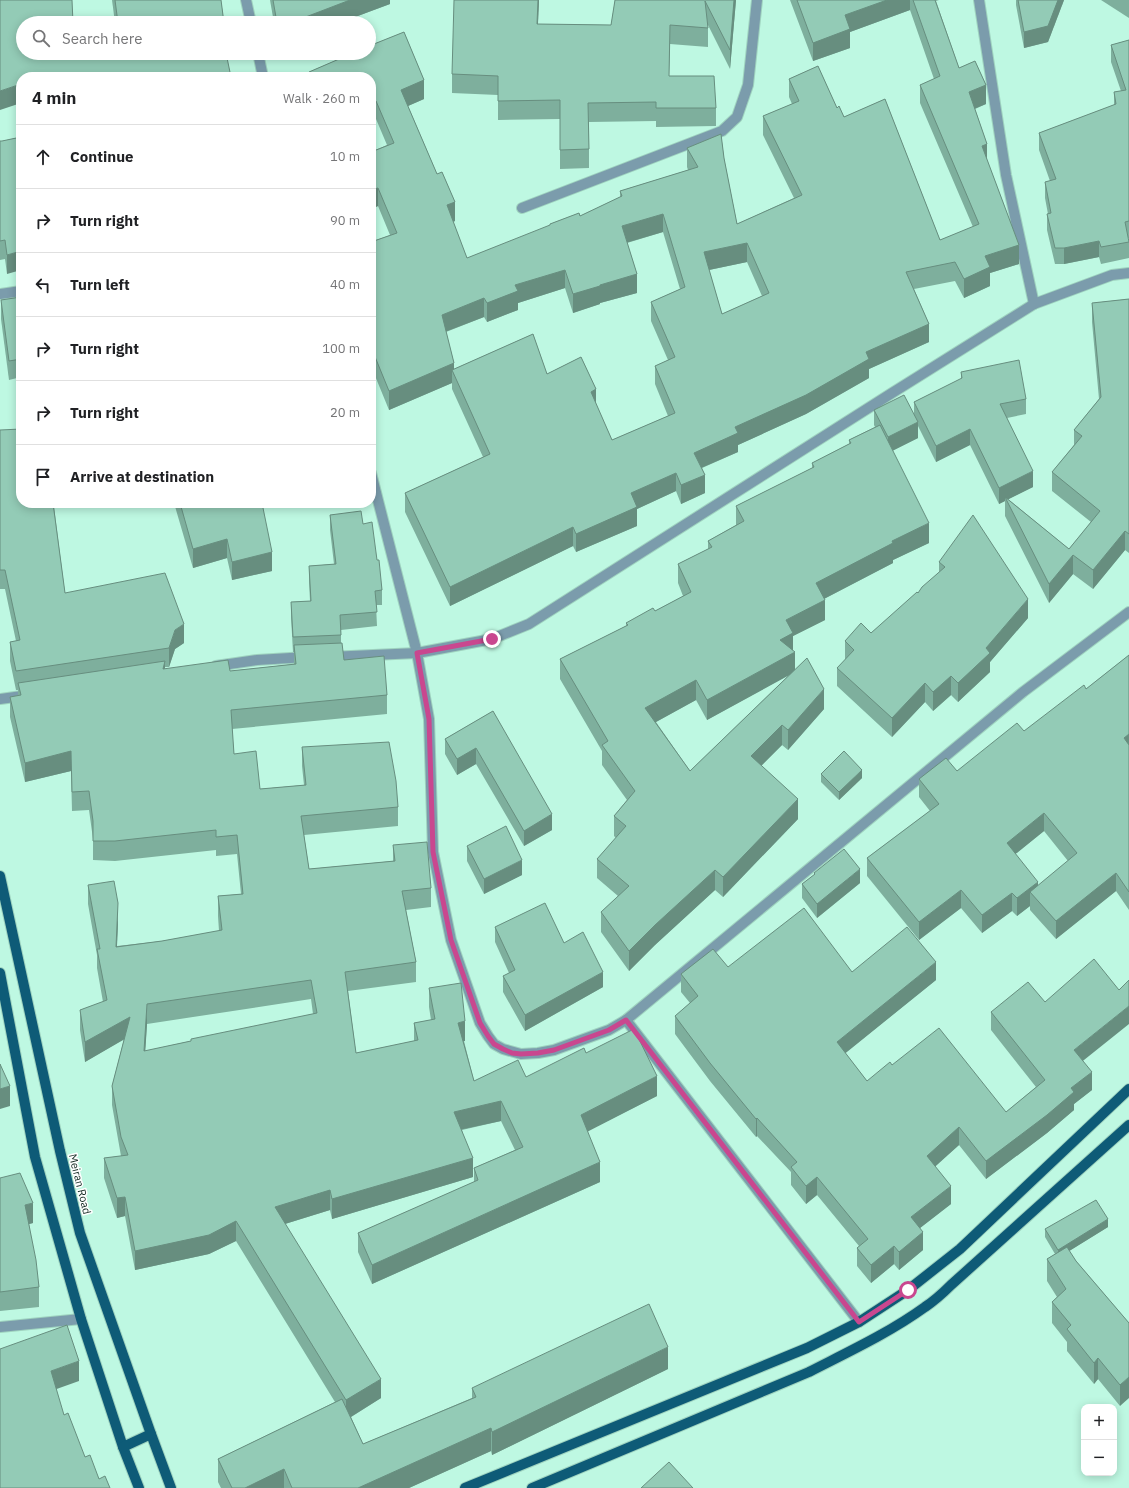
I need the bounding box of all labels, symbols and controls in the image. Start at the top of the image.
search box [16,16,376,60]
icon: search [30,27,52,49]
text: Search here [62,29,142,48]
text: 4 min [32,87,76,109]
text: Walk · 260 m [283,90,360,107]
icon: ahead [32,146,54,168]
text: Continue [70,147,134,166]
text: 10 m [330,148,360,165]
icon: right [32,210,54,232]
text: Turn right [70,211,139,230]
text: 90 m [330,212,360,229]
icon: left [32,274,54,296]
text: Turn left [70,275,130,294]
text: 40 m [330,276,360,293]
icon: right [32,338,54,360]
text: Turn right [70,339,139,358]
text: 100 m [322,340,360,357]
icon: right [32,402,54,424]
text: Turn right [70,403,139,422]
text: 20 m [330,404,360,421]
icon: arrive [32,466,54,488]
text: Arrive at destination [70,467,214,486]
route end [483,630,501,648]
street label: Meiran Road [66,1152,94,1216]
route start [899,1281,917,1299]
map controls [1081,1404,1117,1476]
button: + [1081,1404,1117,1440]
button: − [1081,1440,1117,1476]

